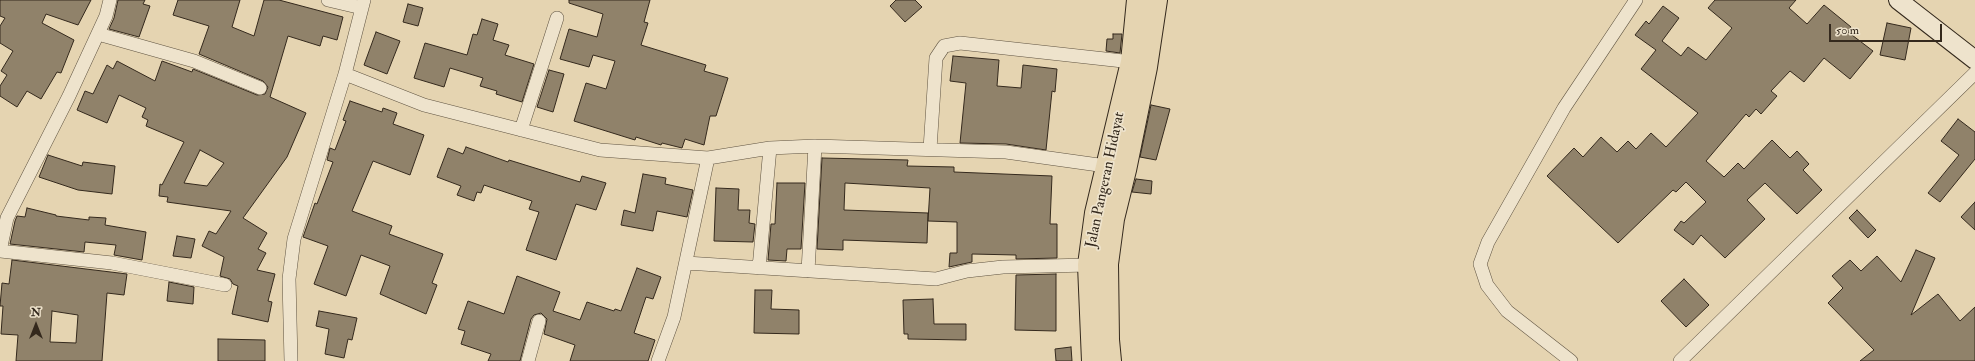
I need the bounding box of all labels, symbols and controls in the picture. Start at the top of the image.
scale bar [1831,16,1944,42]
text: 50 m [1836,23,1859,38]
street label: Jalan Pangeran Hidayat [1083,110,1129,250]
north arrow [16,305,56,345]
text: N [31,306,41,319]

